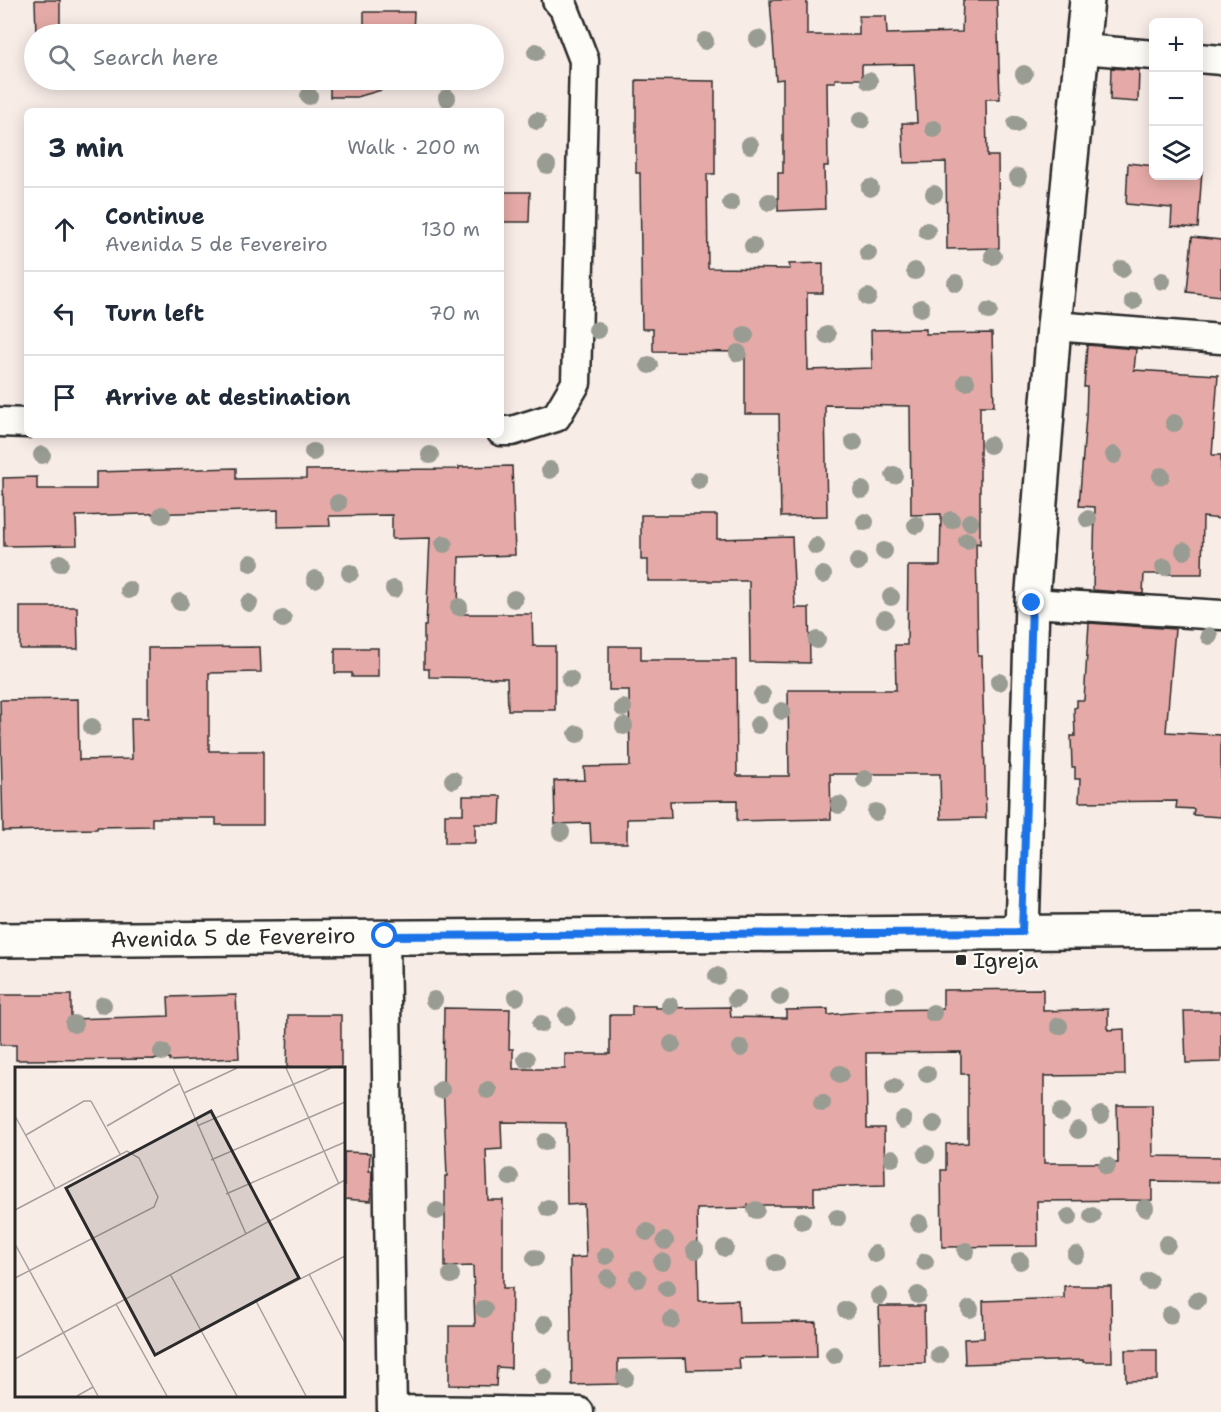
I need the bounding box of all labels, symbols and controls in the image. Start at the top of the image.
map controls [1149,18,1203,180]
button: + [1149,18,1203,72]
search box [24,24,504,90]
icon: search [45,41,78,74]
text: Search here [93,43,219,72]
button: − [1149,72,1203,126]
button: layers [1149,126,1203,180]
text: 3 min [48,130,124,165]
text: Walk · 200 m [347,134,480,160]
text: Continue [105,202,205,231]
icon: ahead [48,213,81,246]
text: 130 m [421,216,480,242]
text: Avenida 5 de Fevereiro [105,231,328,257]
icon: left [48,297,81,330]
text: Turn left [105,299,204,328]
text: 70 m [428,300,480,326]
icon: arrive [48,381,81,414]
text: Arrive at destination [105,383,351,412]
route end [1018,589,1044,615]
street label: Avenida 5 de Fevereiro [110,921,356,954]
route start [371,922,397,948]
place label: Igreja [973,946,1038,975]
marker: Igreja [954,953,968,967]
inset map [15,1067,345,1397]

